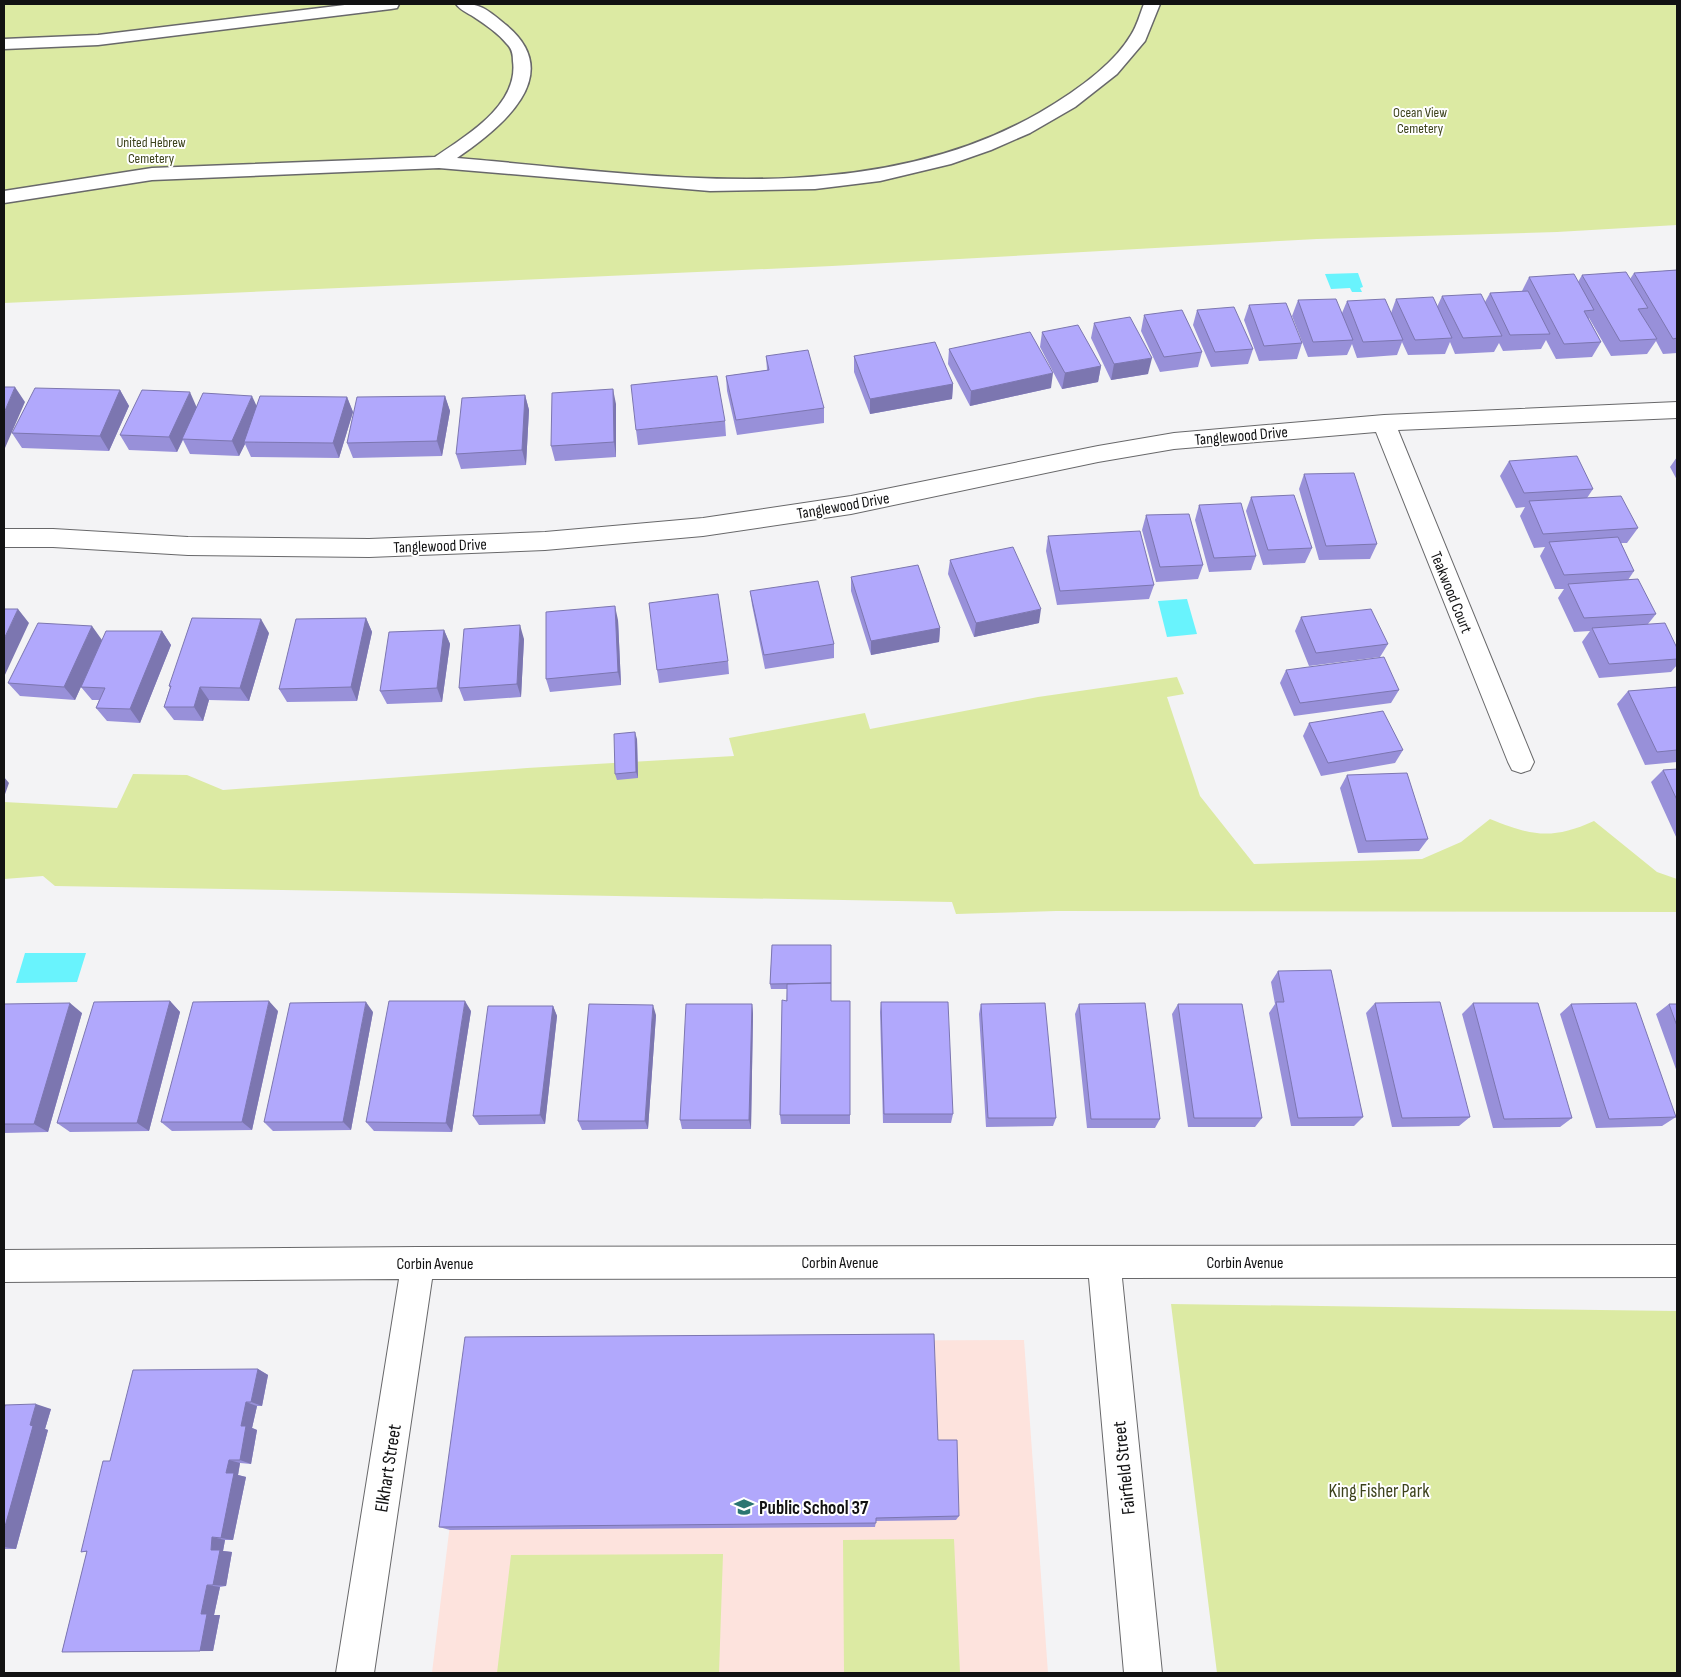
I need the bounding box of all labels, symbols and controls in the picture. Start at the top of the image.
park label: Ocean View Cemetery [1393,104,1447,137]
park label: United Hebrew Cemetery [116,134,186,167]
street label: Tanglewood Drive [1194,423,1289,450]
street label: Tanglewood Drive [796,489,891,524]
street label: Tanglewood Drive [393,535,487,558]
street label: Teakwood Court [1426,549,1476,636]
street label: Corbin Avenue [802,1254,878,1273]
street label: Corbin Avenue [1207,1254,1283,1273]
street label: Corbin Avenue [397,1255,473,1274]
street label: Fairfield Street [1108,1420,1141,1516]
street label: Elkhart Street [370,1422,407,1514]
park label: King Fisher Park [1329,1480,1430,1503]
school or university icon: Public School 37 [733,1496,755,1518]
place label: Public School 37 [759,1497,869,1520]

